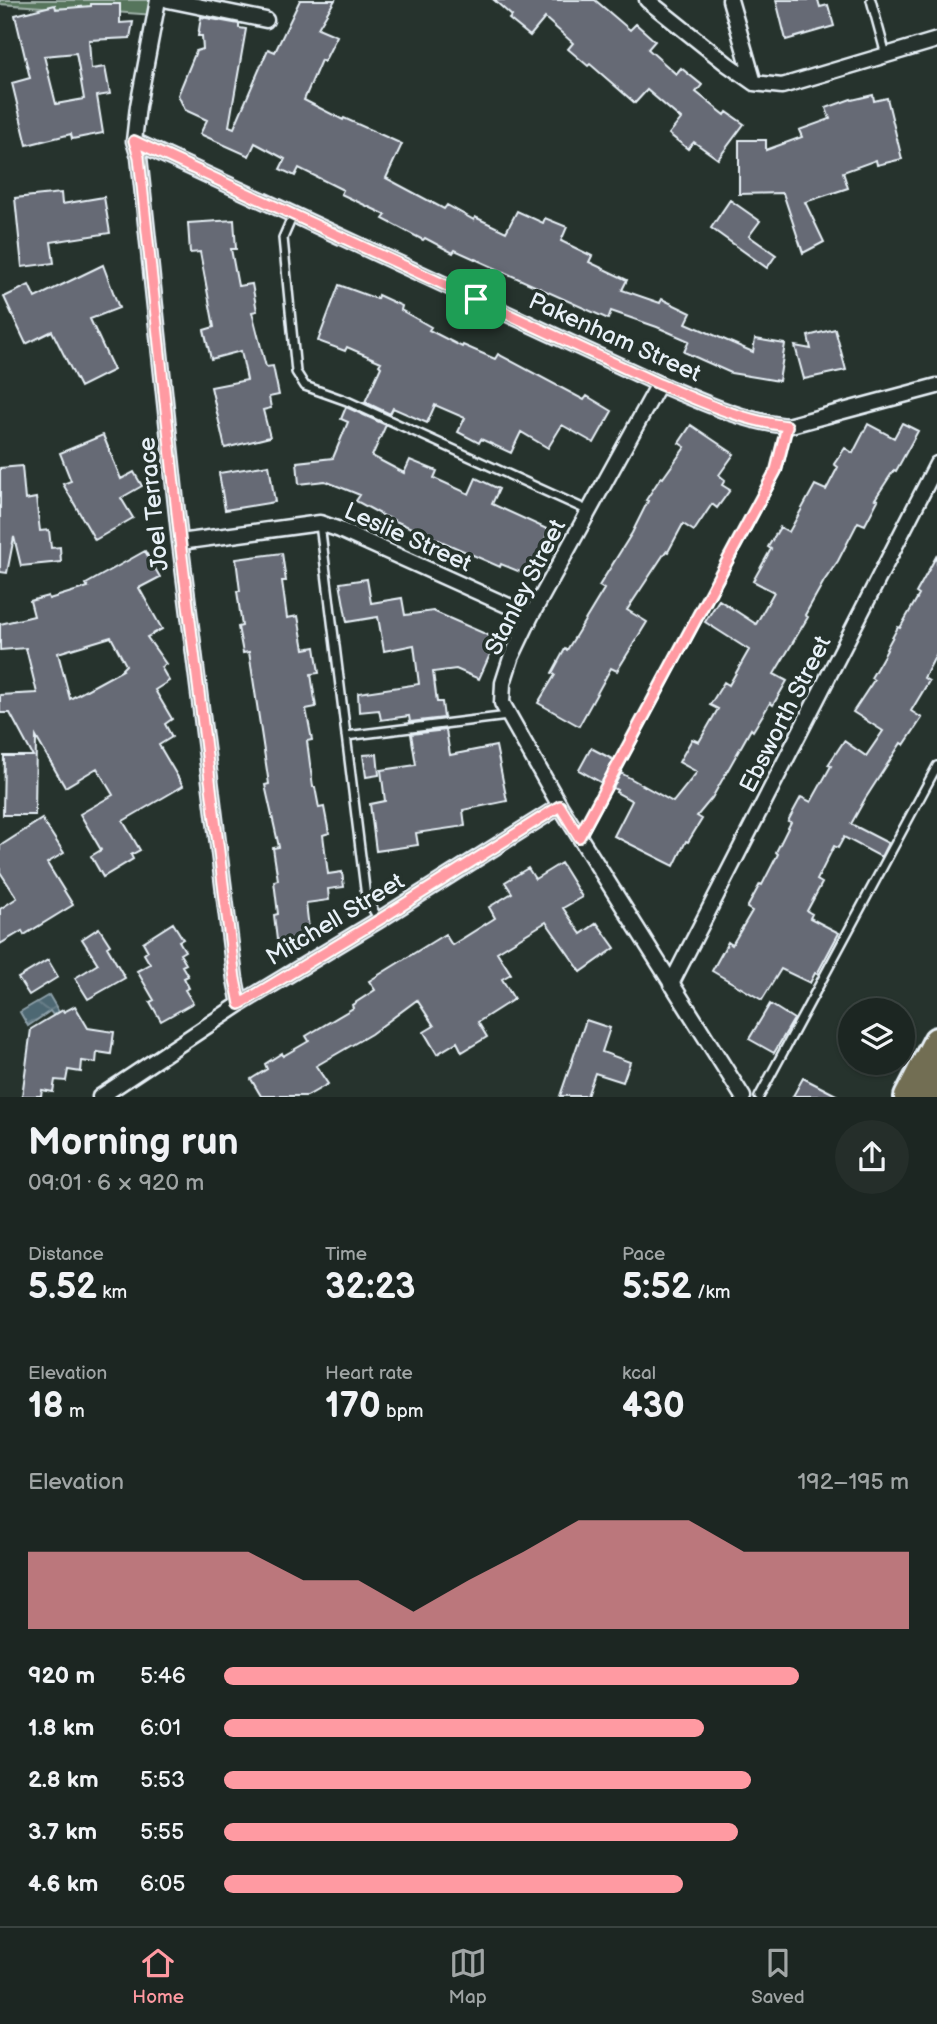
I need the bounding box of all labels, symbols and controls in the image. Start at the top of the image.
pin [446,269,506,329]
icon: arrive [457,280,495,318]
street label: Pakenham Street [524,286,706,389]
street label: Joel Terrace [132,436,175,572]
street label: Leslie Street [340,496,477,579]
street label: Stanley Street [479,514,572,660]
street label: Ebsworth Street [733,630,838,798]
street label: Mitchell Street [261,867,410,972]
map controls [838,998,915,1075]
button: layers [838,998,915,1075]
text: Morning run [28,1120,239,1165]
button: share [835,1120,909,1194]
text: 09:01 · 6 × 920 m [28,1169,204,1197]
text: Distance [28,1243,104,1266]
text: Time [325,1243,367,1266]
text: Pace [622,1243,665,1266]
text: 5.52 [28,1266,97,1309]
text: 32:23 [325,1266,415,1309]
text: 5:52 [622,1266,692,1309]
text: km [97,1281,127,1304]
text: /km [692,1281,731,1304]
text: Elevation [28,1362,107,1385]
text: Heart rate [325,1362,413,1385]
text: kcal [622,1362,656,1385]
text: 18 [28,1385,64,1428]
text: 170 [325,1385,381,1428]
text: 430 [622,1385,685,1428]
text: m [64,1400,85,1423]
text: bpm [381,1400,423,1423]
text: Elevation [28,1468,124,1496]
text: 192–195 m [797,1468,909,1496]
text: 920 m [28,1662,95,1690]
text: 5:46 [140,1662,186,1690]
text: 1.8 km [28,1714,94,1742]
text: 6:01 [140,1714,181,1742]
text: 2.8 km [28,1766,99,1794]
text: 5:53 [140,1766,185,1794]
text: 3.7 km [28,1818,97,1846]
text: 5:55 [140,1818,184,1846]
text: 4.6 km [28,1870,98,1898]
text: 6:05 [140,1870,185,1898]
tab: Home [132,1944,184,2009]
tab: Map [449,1944,487,2009]
tab: Saved [751,1944,805,2009]

